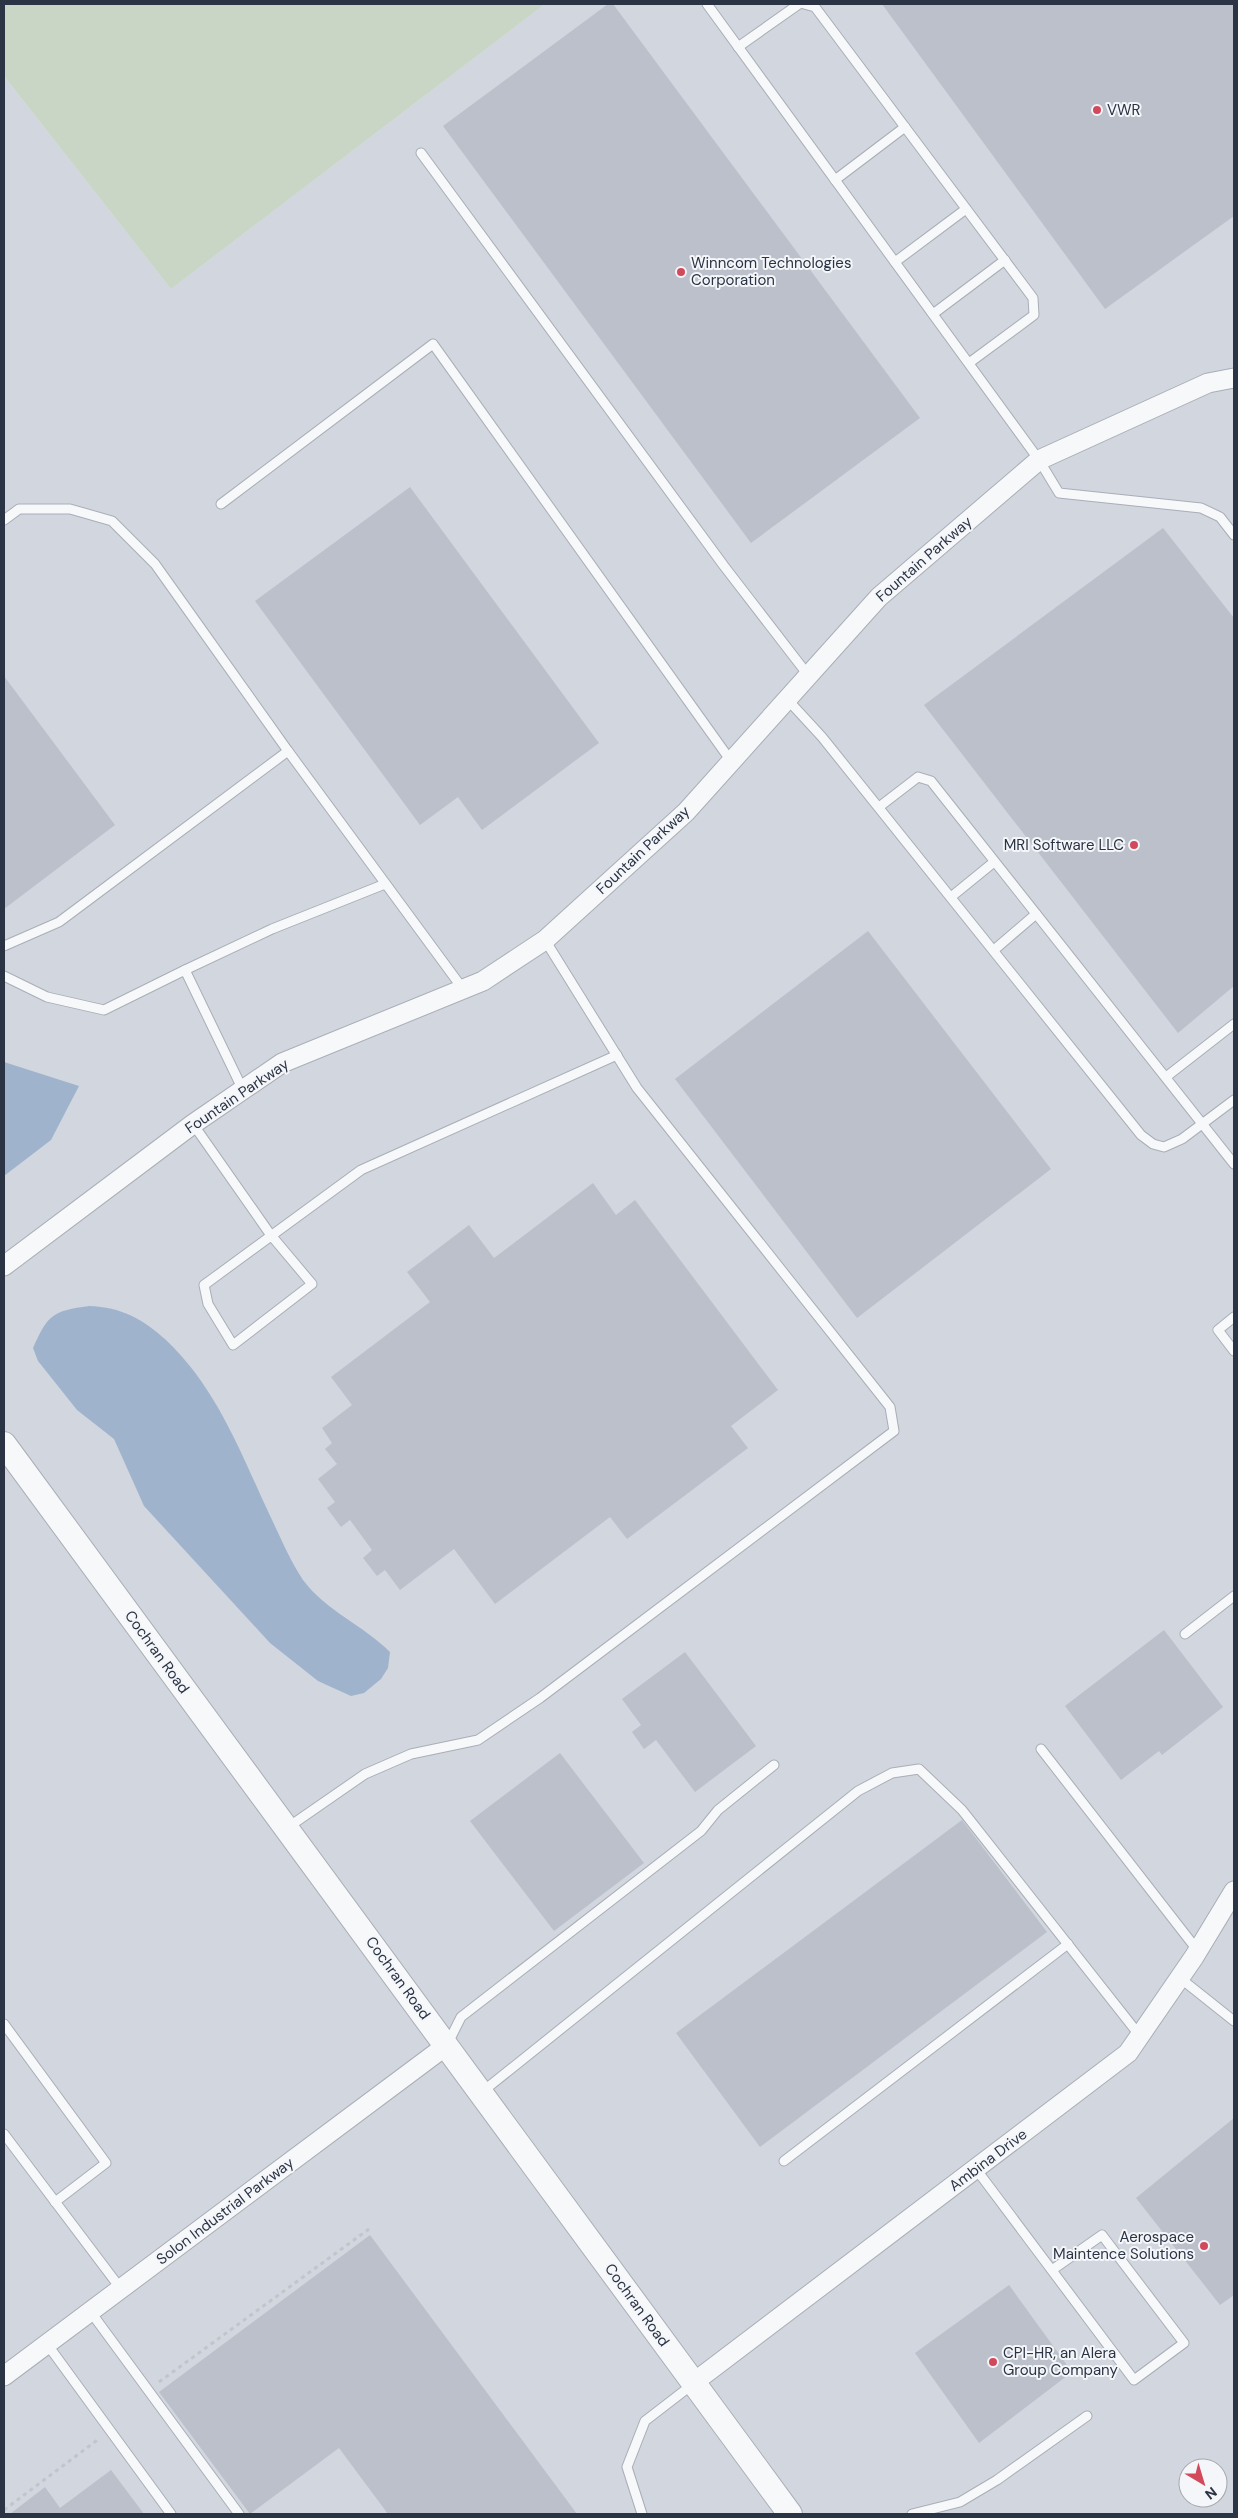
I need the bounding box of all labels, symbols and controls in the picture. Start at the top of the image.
place label: VWR [1107,100,1141,120]
marker: VWR [1091,104,1103,116]
place label: Winncom Technologies Corporation [691,253,851,290]
marker: Winncom Technologies Corporation [675,266,687,278]
street label: Fountain Parkway [872,511,977,606]
street label: Fountain Parkway [592,801,695,899]
place label: MRI Software LLC [1004,835,1124,855]
marker: MRI Software LLC [1128,839,1140,851]
street label: Fountain Parkway [181,1053,293,1138]
street label: Cochran Road [120,1606,194,1698]
street label: Cochran Road [361,1932,435,2024]
street label: Ambina Drive [945,2124,1031,2196]
street label: Solon Industrial Parkway [152,2152,298,2269]
place label: Aerospace Maintence Solutions [1053,2227,1194,2264]
marker: Aerospace Maintence Solutions [1198,2240,1210,2252]
street label: Cochran Road [600,2259,674,2351]
place label: CPI-HR, an Alera Group Company [1003,2343,1118,2380]
marker: CPI-HR, an Alera Group Company [987,2356,999,2368]
north arrow [1178,2458,1228,2508]
text: N [1201,2483,1221,2503]

